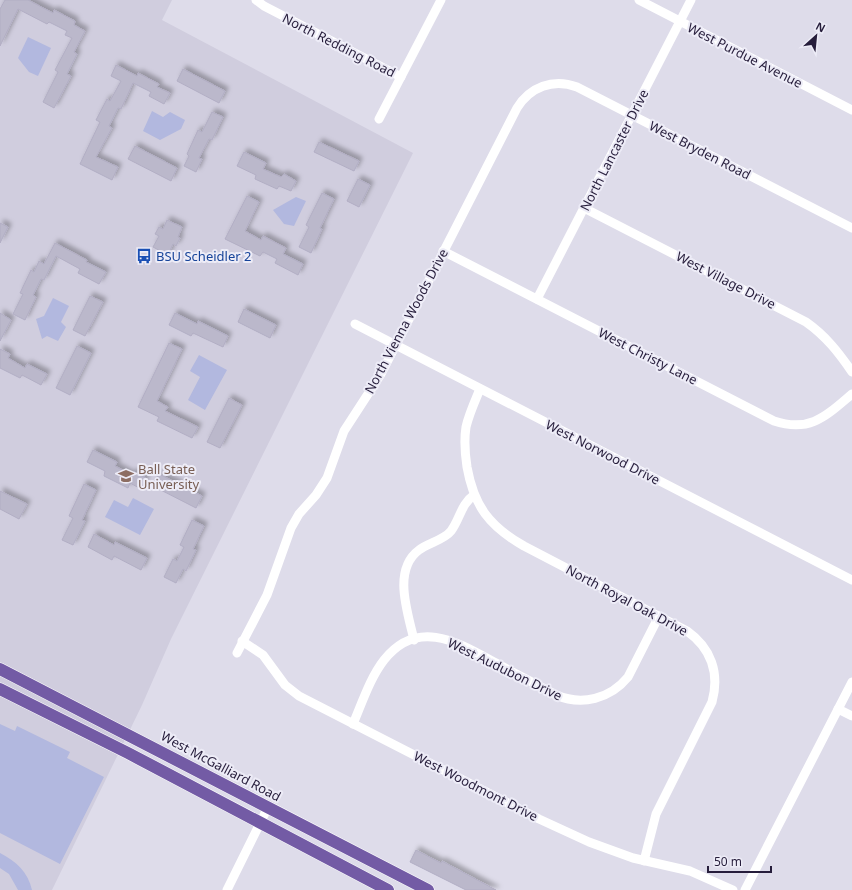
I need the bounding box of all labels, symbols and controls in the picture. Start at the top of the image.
street label: North Redding Road [279,9,399,81]
north arrow [796,16,836,56]
street label: West Purdue Avenue [684,18,806,92]
text: N [813,18,828,35]
street label: North Lancaster Drive [576,86,652,214]
street label: West Bryden Road [646,117,754,183]
street label: North Vienna Woods Drive [360,245,452,397]
bus stop icon: BSU Scheidler 2 [135,247,153,265]
place label: BSU Scheidler 2 [156,247,251,265]
street label: West Village Drive [673,247,779,313]
street label: West Christy Lane [595,323,701,389]
street label: West Norwood Drive [543,415,663,489]
place label: Ball State University [138,460,199,493]
school or university icon: Ball State University [117,467,135,485]
street label: North Royal Oak Drive [563,560,691,640]
street label: West Audubon Drive [445,633,565,705]
street label: West McGalliard Road [158,727,284,805]
street label: West Woodmont Drive [411,747,541,825]
scale bar [708,848,771,874]
text: 50 m [714,853,742,870]

